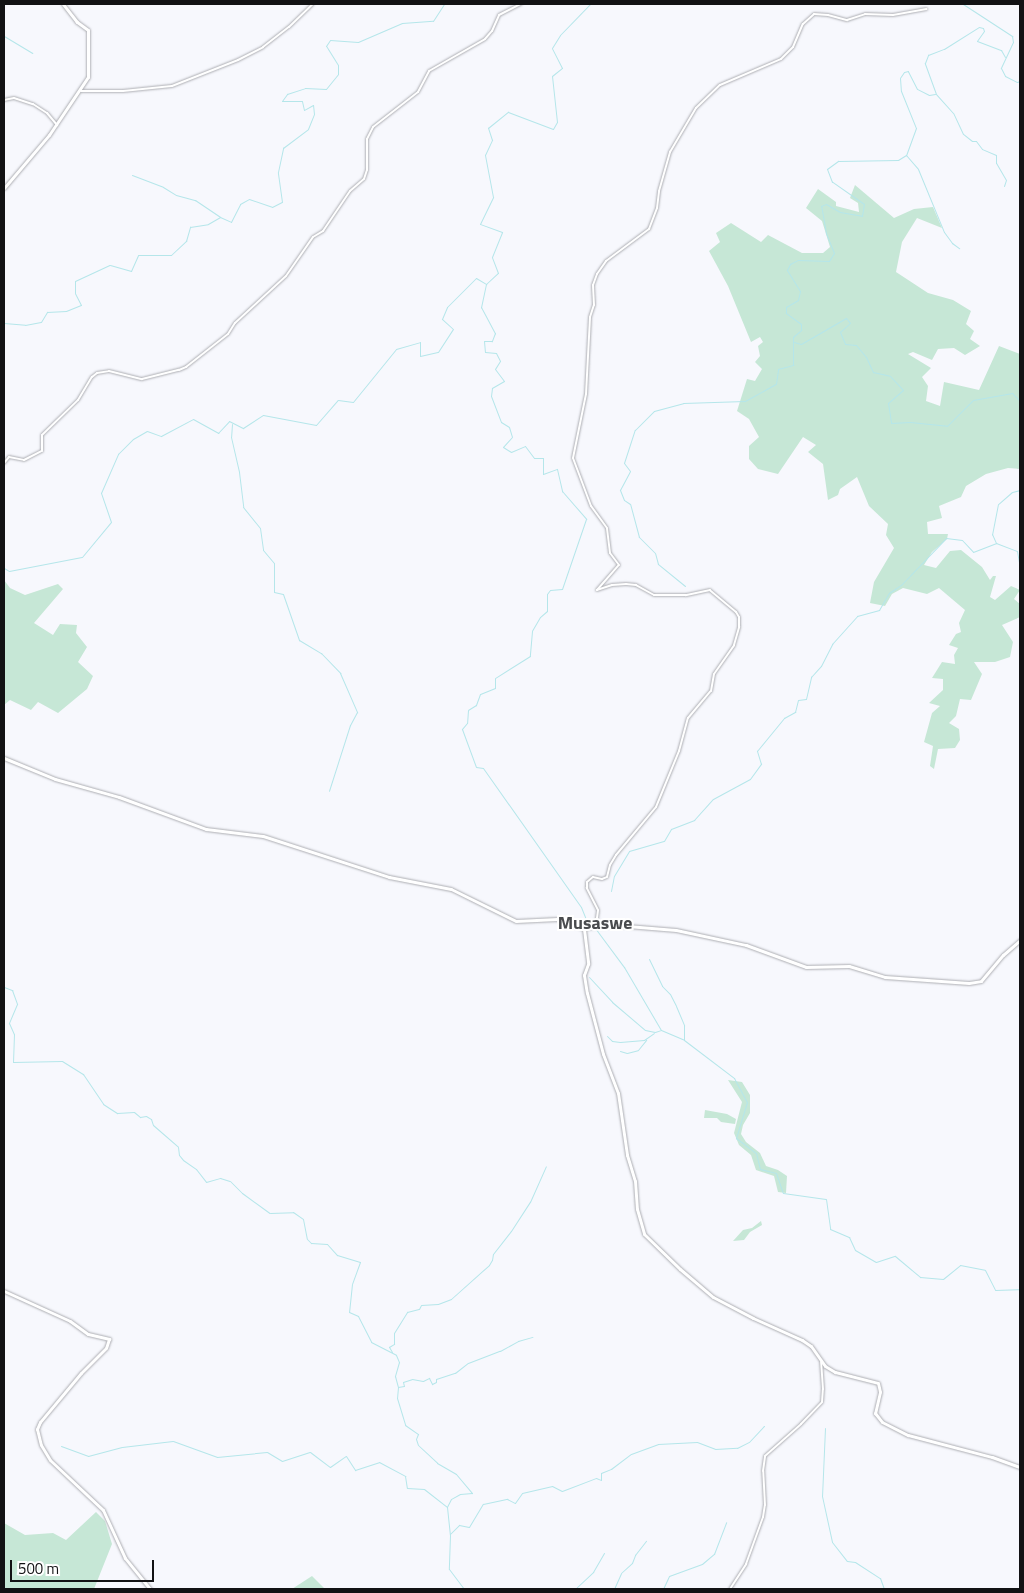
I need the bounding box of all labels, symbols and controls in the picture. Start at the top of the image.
district label: Musaswe [558,912,632,934]
scale bar [12,1550,156,1582]
text: 500 m [18,1557,59,1580]

